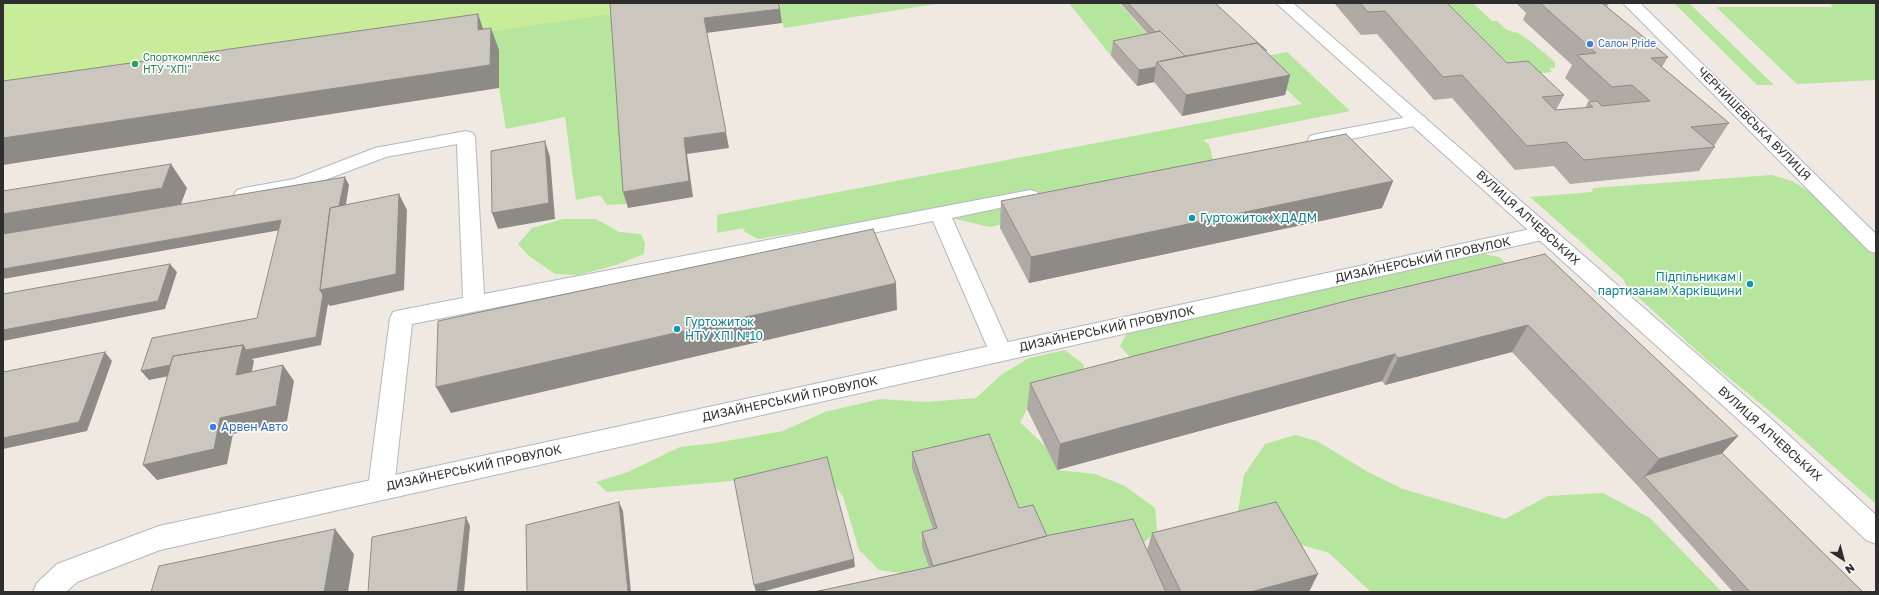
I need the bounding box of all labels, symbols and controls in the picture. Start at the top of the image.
place label: Салон Pride [1598,38,1656,50]
marker: Салон Pride [1585,39,1595,49]
place label: Спорткомплекс НТУ "ХПІ" [143,52,220,76]
marker: Спорткомплекс НТУ "ХПІ" [130,59,140,69]
street label: ЧЕРНИШЕВСЬКА ВУЛИЦЯ [1694,64,1814,184]
street label: ВУЛИЦЯ АЛЧЕВСЬКИХ [1473,168,1583,268]
place label: Гуртожиток ХДАДМ [1200,211,1317,225]
marker: Гуртожиток ХДАДМ [1187,213,1197,223]
street label: ДИЗАЙНЕРСЬКИЙ ПРОВУЛОК [1334,234,1512,286]
place label: Підпільникам і партизанам Харківщини [1598,270,1742,298]
marker: Підпільникам і партизанам Харківщини [1745,279,1755,289]
street label: ДИЗАЙНЕРСЬКИЙ ПРОВУЛОК [1018,303,1196,355]
place label: Гуртожиток НТУ ХПІ №10 [685,315,763,343]
marker: Гуртожиток НТУ ХПІ №10 [672,324,682,334]
street label: ДИЗАЙНЕРСЬКИЙ ПРОВУЛОК [701,373,879,425]
street label: ВУЛИЦЯ АЛЧЕВСЬКИХ [1715,384,1825,484]
place label: Арвен Авто [221,420,288,434]
marker: Арвен Авто [208,422,218,432]
street label: ДИЗАЙНЕРСЬКИЙ ПРОВУЛОК [385,442,563,494]
north arrow [1823,539,1863,579]
text: N [1843,561,1858,577]

